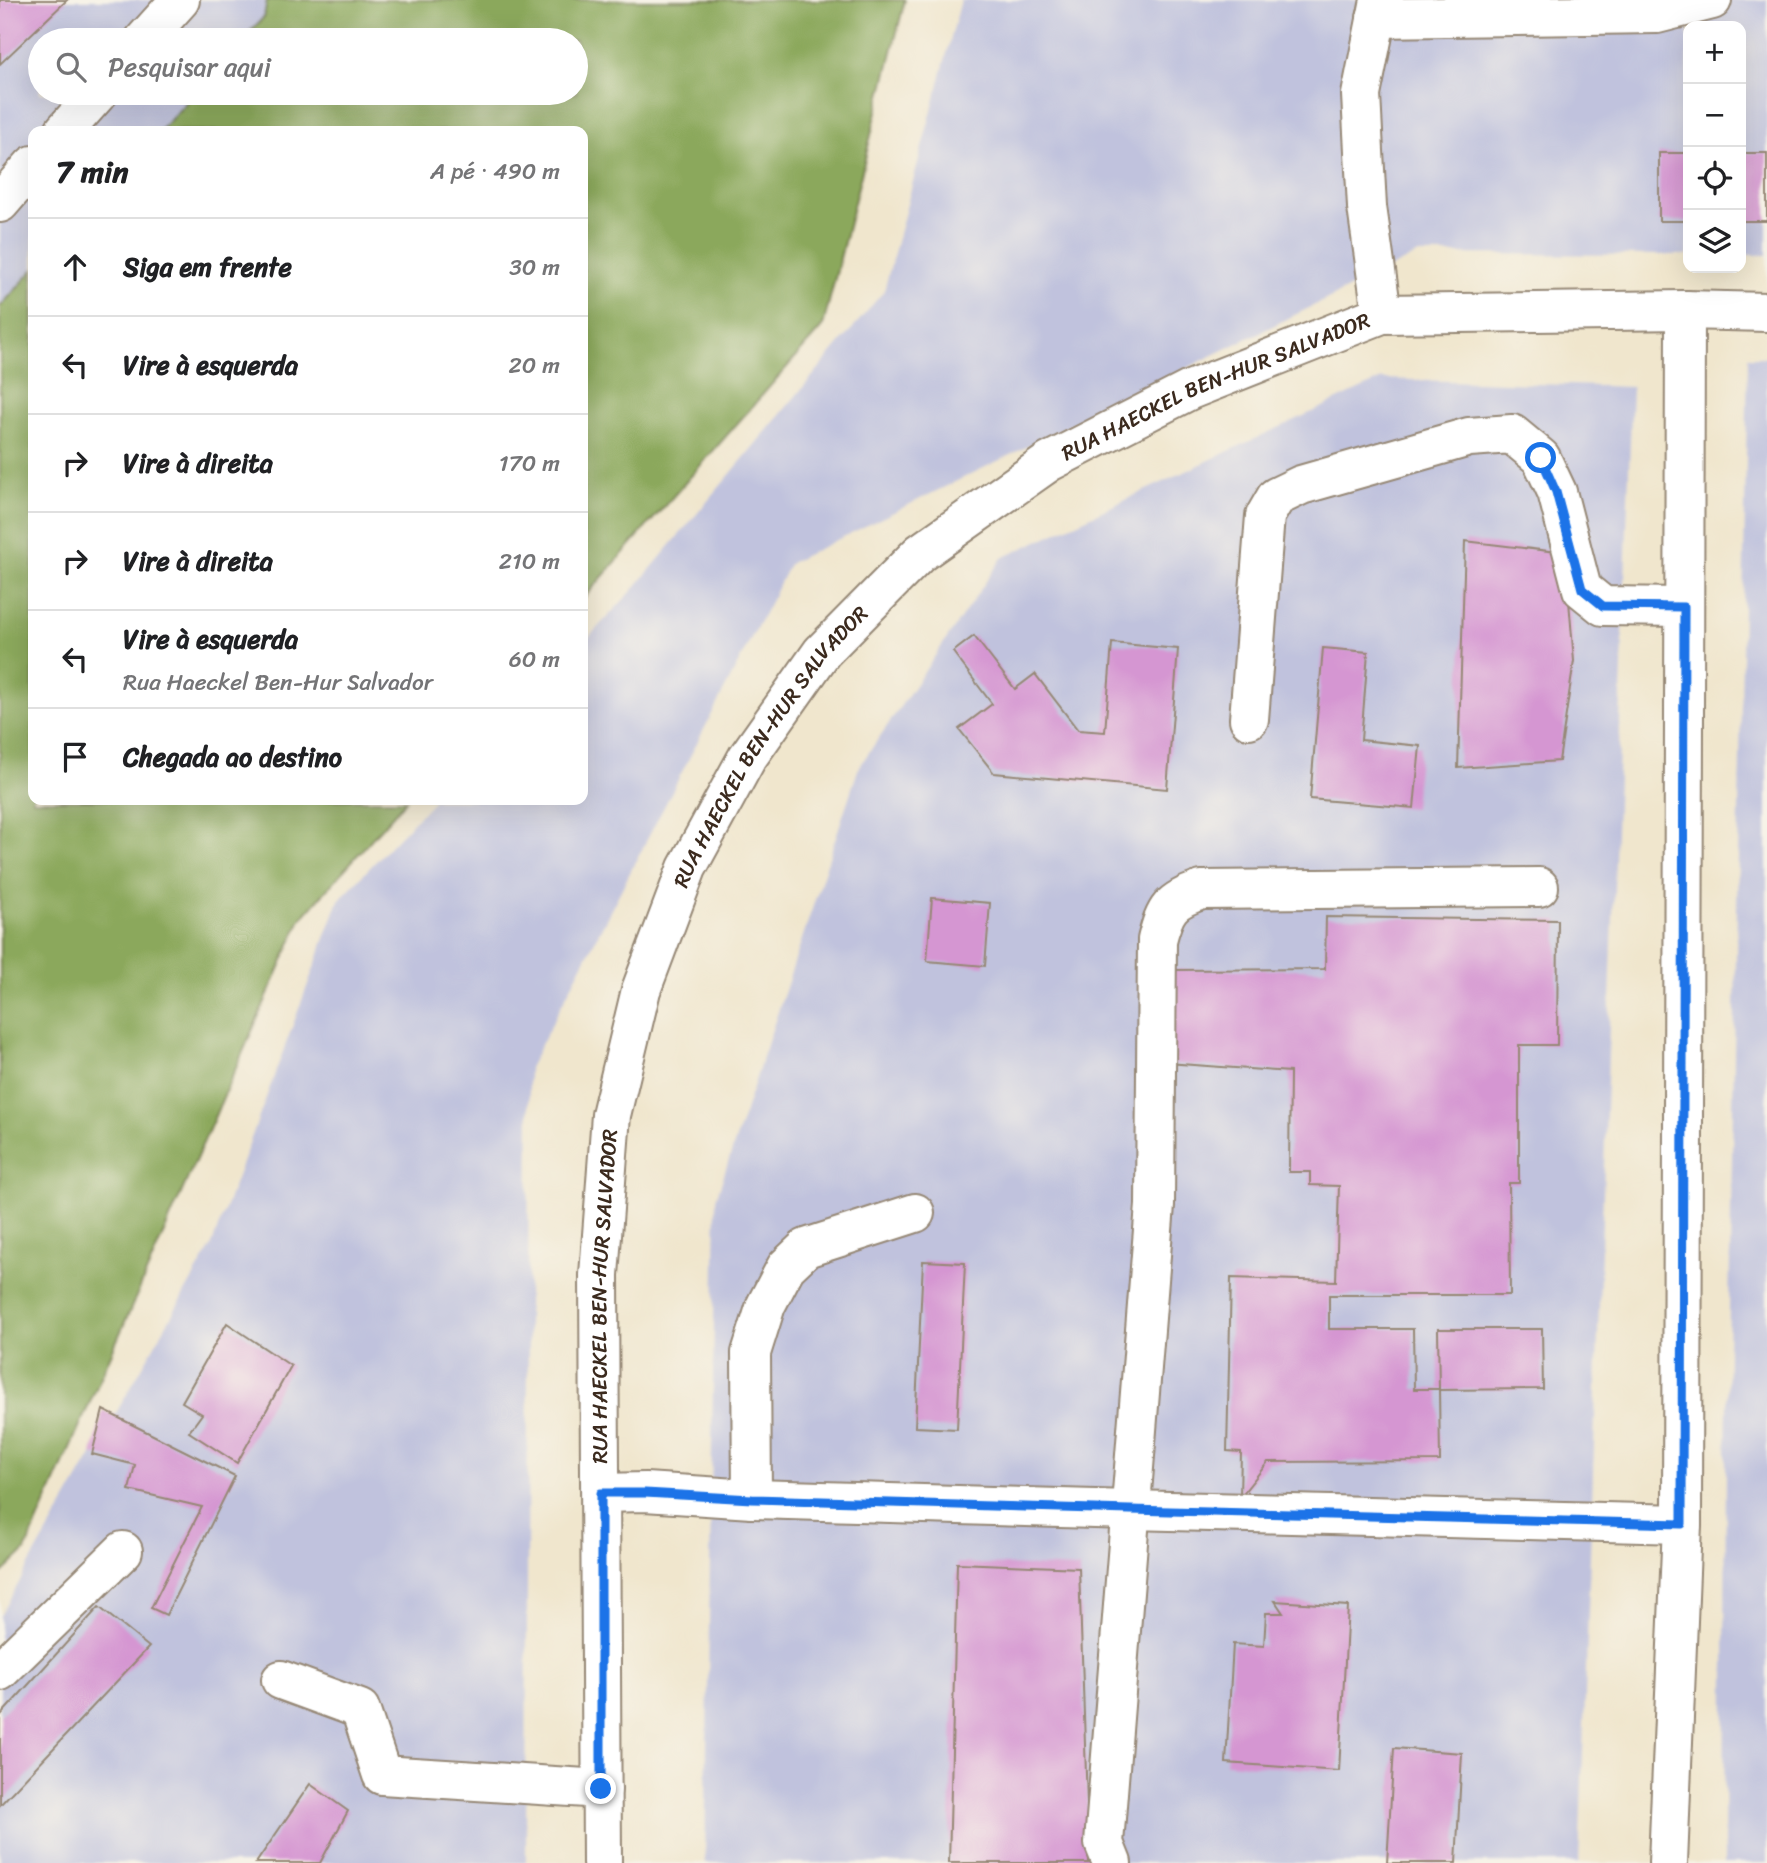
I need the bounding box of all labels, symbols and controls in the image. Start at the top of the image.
map controls [1683,21,1746,273]
button: + [1683,21,1746,84]
search box [28,28,588,105]
text: Pesquisar aqui [108,44,271,90]
icon: search [52,48,90,86]
button: − [1683,84,1746,147]
text: 7 min [56,145,128,199]
button: locate [1683,147,1746,210]
text: A pé · 490 m [430,151,560,192]
button: layers [1683,210,1746,273]
text: Siga em frente [123,244,292,290]
text: 30 m [509,247,560,288]
icon: ahead [56,248,94,286]
street label: RUA HAECKEL BEN-HUR SALVADOR [1054,301,1376,472]
text: Vire à esquerda [123,342,298,388]
text: 20 m [509,345,560,386]
icon: left [56,346,94,384]
text: Vire à direita [123,440,273,486]
route start [1525,442,1556,473]
text: 170 m [499,443,560,484]
icon: right [56,444,94,482]
text: Vire à direita [123,538,273,584]
text: 210 m [499,541,560,582]
icon: right [56,542,94,580]
street label: RUA HAECKEL BEN-HUR SALVADOR [662,596,878,893]
text: Vire à esquerda [123,616,298,662]
text: 60 m [509,639,560,680]
icon: left [56,640,94,678]
text: Rua Haeckel Ben-Hur Salvador [123,662,433,703]
text: Chegada ao destino [123,734,342,780]
icon: arrive [56,738,94,776]
street label: RUA HAECKEL BEN-HUR SALVADOR [580,1127,629,1464]
route end [585,1773,616,1804]

